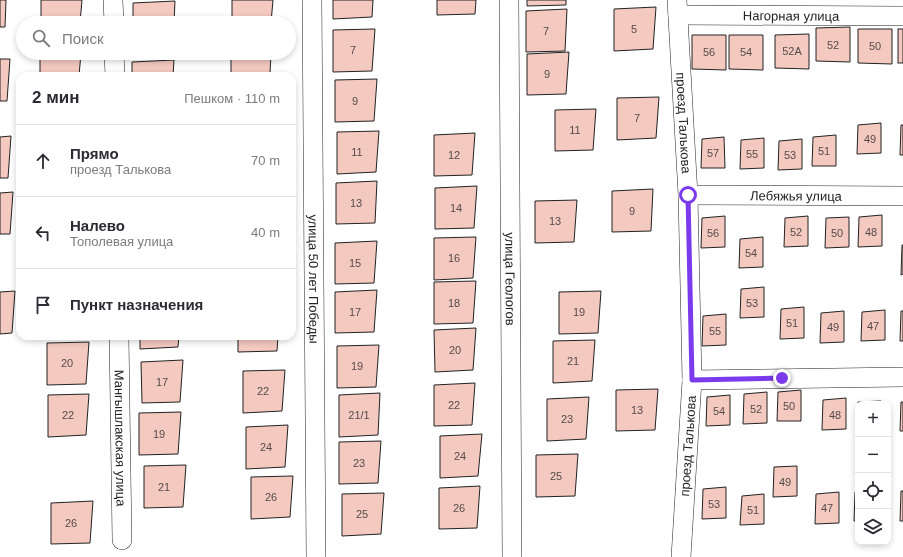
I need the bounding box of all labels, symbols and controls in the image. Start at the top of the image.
street label: Нагорная улица [743,8,840,23]
search box [16,16,296,60]
house number: 5 [631,23,637,35]
house number: 7 [543,25,549,37]
icon: search [30,27,52,49]
text: Поиск [62,30,104,47]
house number: 52 [827,39,839,51]
house number: 50 [869,40,881,52]
house number: 7 [350,44,356,56]
house number: 52А [782,45,802,57]
house number: 56 [703,46,715,58]
house number: 54 [740,46,752,58]
house number: 9 [544,68,550,80]
street label: проезд Талькова [674,72,694,175]
text: 2 мин [32,88,79,107]
text: Пешком · 110 m [184,91,280,106]
house number: 9 [352,95,358,107]
house number: 7 [634,112,640,124]
house number: 11 [569,124,581,136]
house number: 49 [864,133,876,145]
text: Прямо [70,145,119,162]
house number: 51 [818,145,830,157]
house number: 11 [351,146,363,158]
house number: 57 [707,147,719,159]
house number: 55 [746,148,758,160]
house number: 12 [448,149,460,161]
house number: 53 [784,149,796,161]
icon: ahead [32,150,54,172]
text: 70 m [251,153,280,168]
text: проезд Талькова [70,162,171,177]
route start [679,186,697,204]
street label: Лебяжья улица [750,188,843,203]
house number: 13 [350,197,362,209]
house number: 14 [450,202,462,214]
house number: 9 [629,205,635,217]
street label: улица 50 лет Победы [306,214,322,344]
house number: 13 [549,215,561,227]
text: Налево [70,217,125,234]
icon: left [32,222,54,244]
text: 40 m [251,225,280,240]
house number: 52 [790,226,802,238]
house number: 48 [865,226,877,238]
house number: 56 [707,227,719,239]
house number: 50 [831,227,843,239]
street label: улица Геологов [503,232,518,326]
text: Тополевая улица [70,234,173,249]
house number: 54 [745,247,757,259]
house number: 16 [448,252,460,264]
house number: 15 [349,257,361,269]
icon: arrive [32,294,54,316]
text: Пункт назначения [70,296,203,313]
house number: 18 [448,297,460,309]
house number: 53 [746,297,758,309]
house number: 17 [349,306,361,318]
house number: 19 [573,306,585,318]
house number: 51 [786,317,798,329]
house number: 47 [867,320,879,332]
house number: 49 [827,321,839,333]
house number: 55 [709,325,721,337]
house number: 20 [449,344,461,356]
house number: 21 [567,355,579,367]
house number: 20 [61,357,73,369]
house number: 19 [351,360,363,372]
route end [773,369,791,387]
street label: Мангышлакская улица [112,370,129,507]
house number: 17 [156,376,168,388]
house number: 22 [257,385,269,397]
street label: проезд Талькова [677,394,699,497]
house number: 22 [448,399,460,411]
house number: 50 [783,400,795,412]
map controls [855,401,891,545]
button: + [855,401,891,437]
house number: 52 [750,403,762,415]
house number: 13 [631,404,643,416]
house number: 54 [713,405,725,417]
house number: 22 [62,409,74,421]
house number: 21/1 [348,409,370,421]
house number: 48 [829,409,841,421]
house number: 23 [561,413,573,425]
house number: 19 [153,428,165,440]
button: − [855,437,891,473]
house number: 24 [260,441,272,453]
house number: 24 [454,450,466,462]
house number: 23 [353,457,365,469]
house number: 25 [550,470,562,482]
button: locate [855,473,891,509]
house number: 49 [779,476,791,488]
house number: 21 [158,481,170,493]
house number: 26 [265,491,277,503]
house number: 53 [708,498,720,510]
house number: 26 [453,502,465,514]
house number: 47 [821,502,833,514]
house number: 51 [747,504,759,516]
house number: 25 [356,508,368,520]
button: layers [855,509,891,545]
house number: 26 [65,517,77,529]

